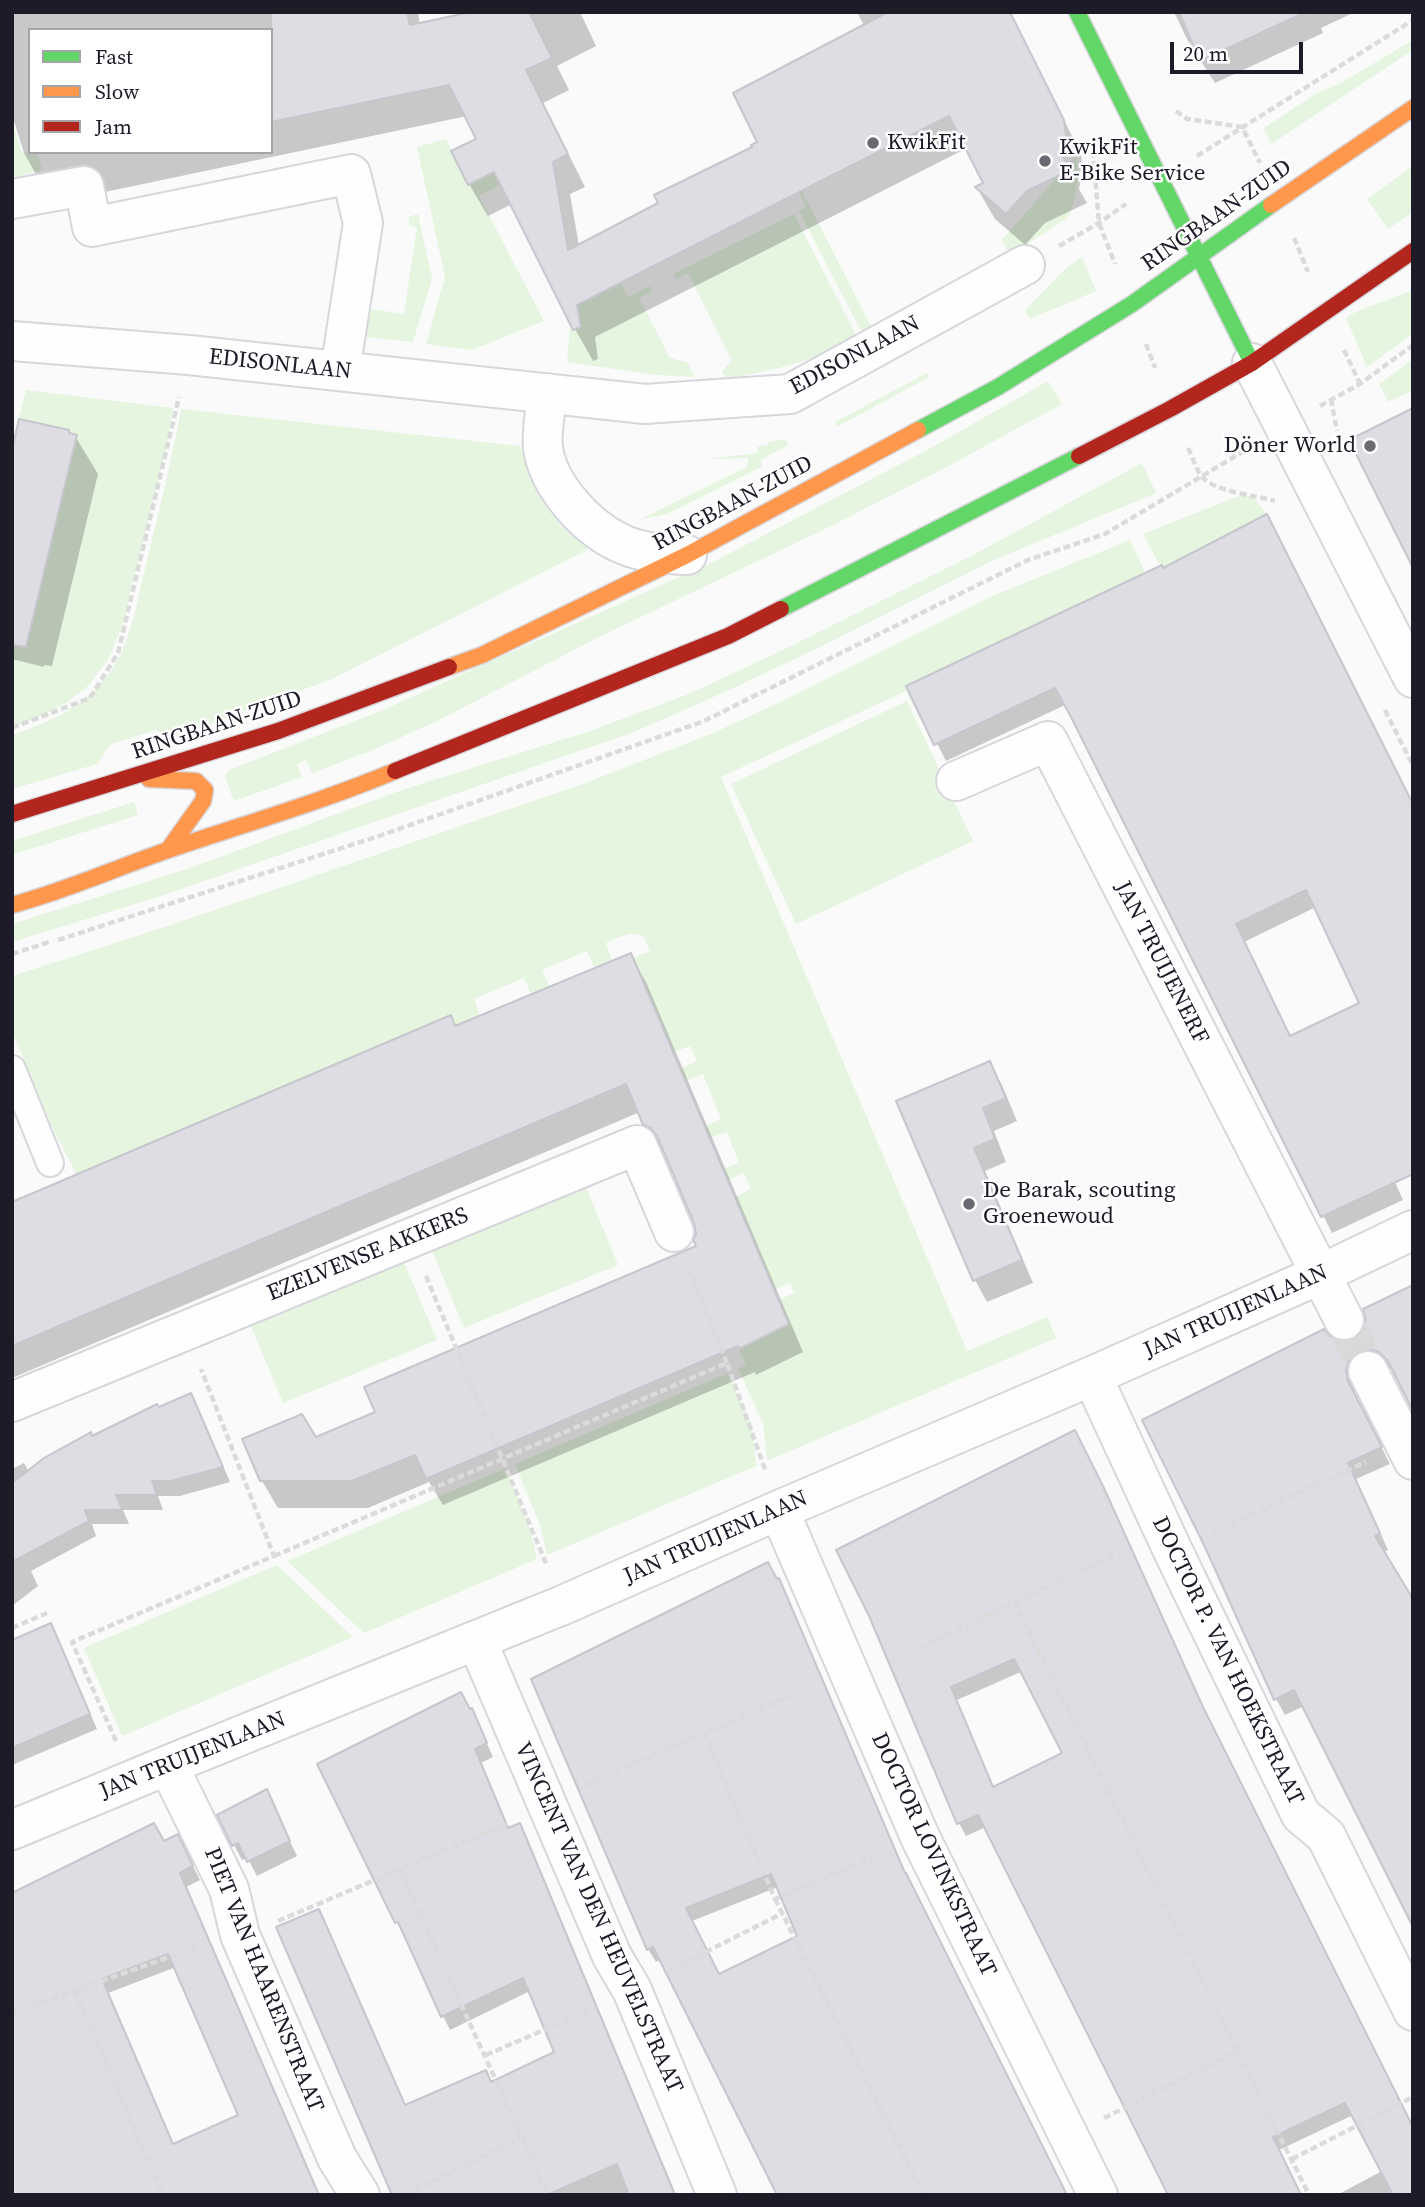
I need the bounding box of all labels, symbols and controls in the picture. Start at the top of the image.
legend [28,28,273,154]
scale bar [1173,28,1306,72]
text: 20 m [1183,39,1228,68]
text: Fast [95,42,133,71]
text: Slow [95,77,139,106]
text: Jam [95,112,132,141]
place label: KwikFit [887,129,965,157]
place label: KwikFit E-Bike Service [1059,134,1205,188]
marker: KwikFit [865,135,881,151]
marker: KwikFit E-Bike Service [1037,153,1053,169]
street label: RINGBAAN-ZUID [1137,154,1297,278]
street label: EDISONLAAN [785,310,925,402]
street label: EDISONLAAN [207,344,353,386]
place label: Döner World [1224,432,1356,460]
marker: Döner World [1362,438,1378,454]
street label: RINGBAAN-ZUID [648,450,818,558]
street label: RINGBAAN-ZUID [129,686,305,766]
street label: JAN TRUIJENERF [1108,877,1214,1049]
place label: De Barak, scouting Groenewoud [983,1177,1176,1231]
marker: De Barak, scouting Groenewoud [961,1196,977,1212]
street label: EZELVENSE AKKERS [263,1202,473,1308]
street label: JAN TRUIJENLAAN [1140,1259,1332,1365]
street label: JAN TRUIJENLAAN [620,1485,812,1591]
street label: DOCTOR P. VAN HOEKSTRAAT [1145,1512,1309,1810]
street label: JAN TRUIJENLAAN [96,1706,290,1806]
street label: DOCTOR LOVINKSTRAAT [864,1729,1002,1981]
street label: VINCENT VAN DEN HEUVELSTRAAT [508,1738,688,2098]
street label: PIET VAN HAARENSTRAAT [197,1844,329,2116]

